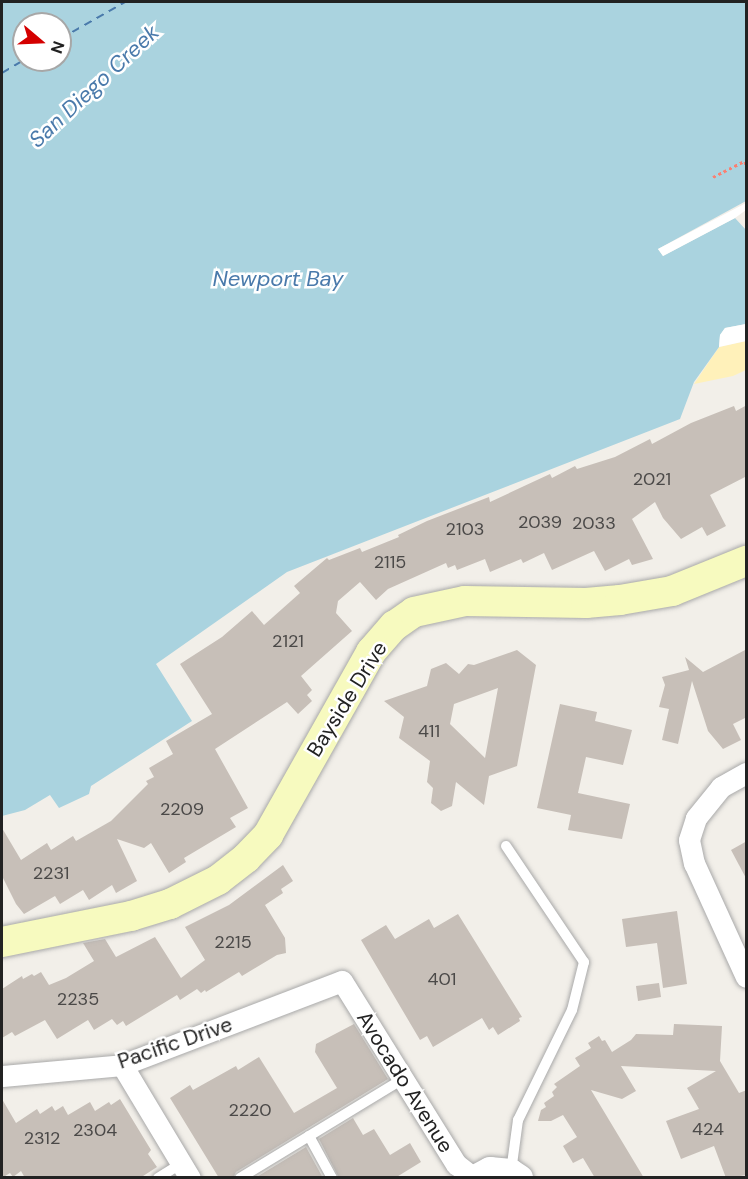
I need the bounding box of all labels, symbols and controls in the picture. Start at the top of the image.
north arrow [12,12,72,72]
water label: San Diego Creek [24,19,164,153]
text: N [46,38,69,56]
water label: Newport Bay [212,266,344,292]
house number: 2021 [633,468,671,490]
house number: 2039 [518,511,562,533]
house number: 2033 [572,512,616,534]
house number: 2103 [446,518,484,540]
house number: 2115 [374,551,406,573]
house number: 2121 [272,630,304,652]
street label: Bayside Drive [302,637,392,761]
house number: 411 [418,720,440,742]
house number: 2209 [160,798,204,820]
house number: 2231 [33,862,69,884]
house number: 2215 [214,931,252,953]
house number: 401 [428,968,456,990]
house number: 2235 [57,988,99,1010]
street label: Avocado Avenue [351,1007,459,1157]
street label: Pacific Drive [114,1012,236,1074]
house number: 2220 [228,1099,272,1121]
house number: 424 [692,1118,724,1140]
house number: 2304 [73,1119,117,1141]
house number: 2312 [24,1127,60,1149]

